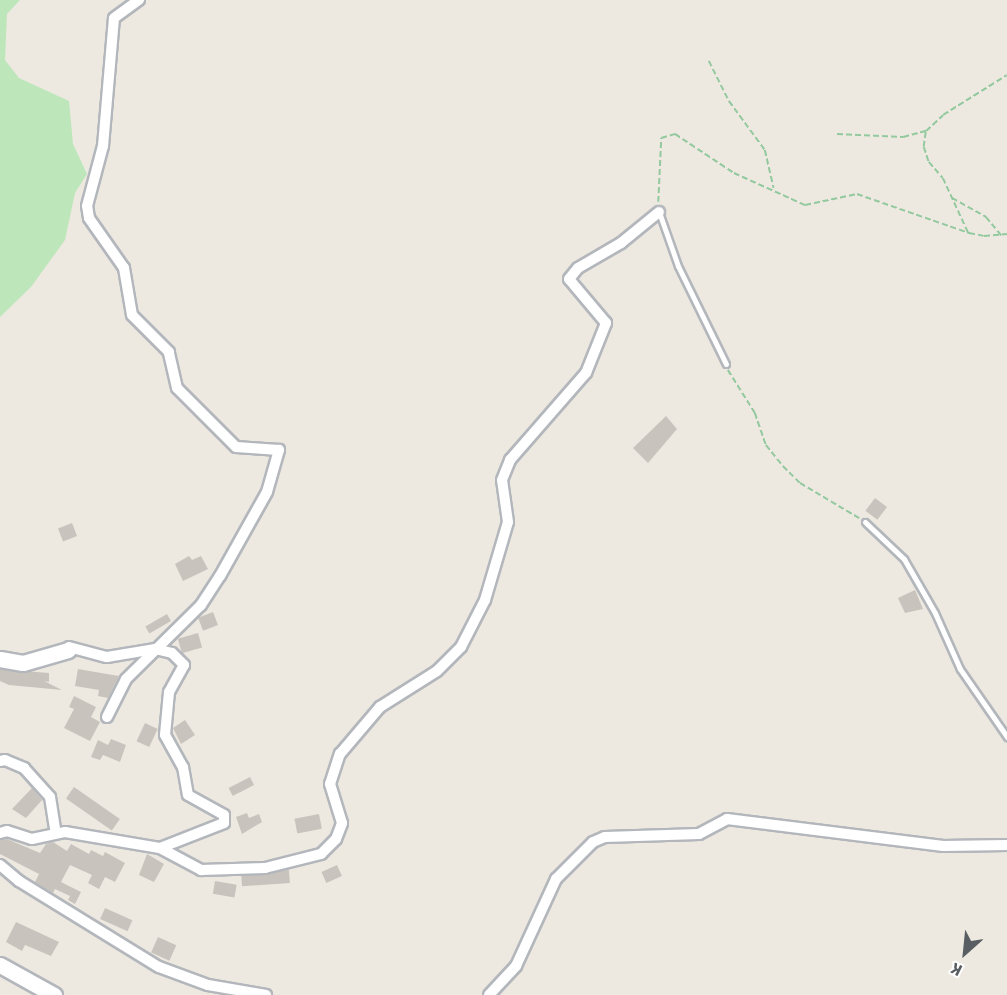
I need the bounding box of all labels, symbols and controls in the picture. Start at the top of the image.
north arrow [935,923,995,983]
text: K [948,958,966,980]

